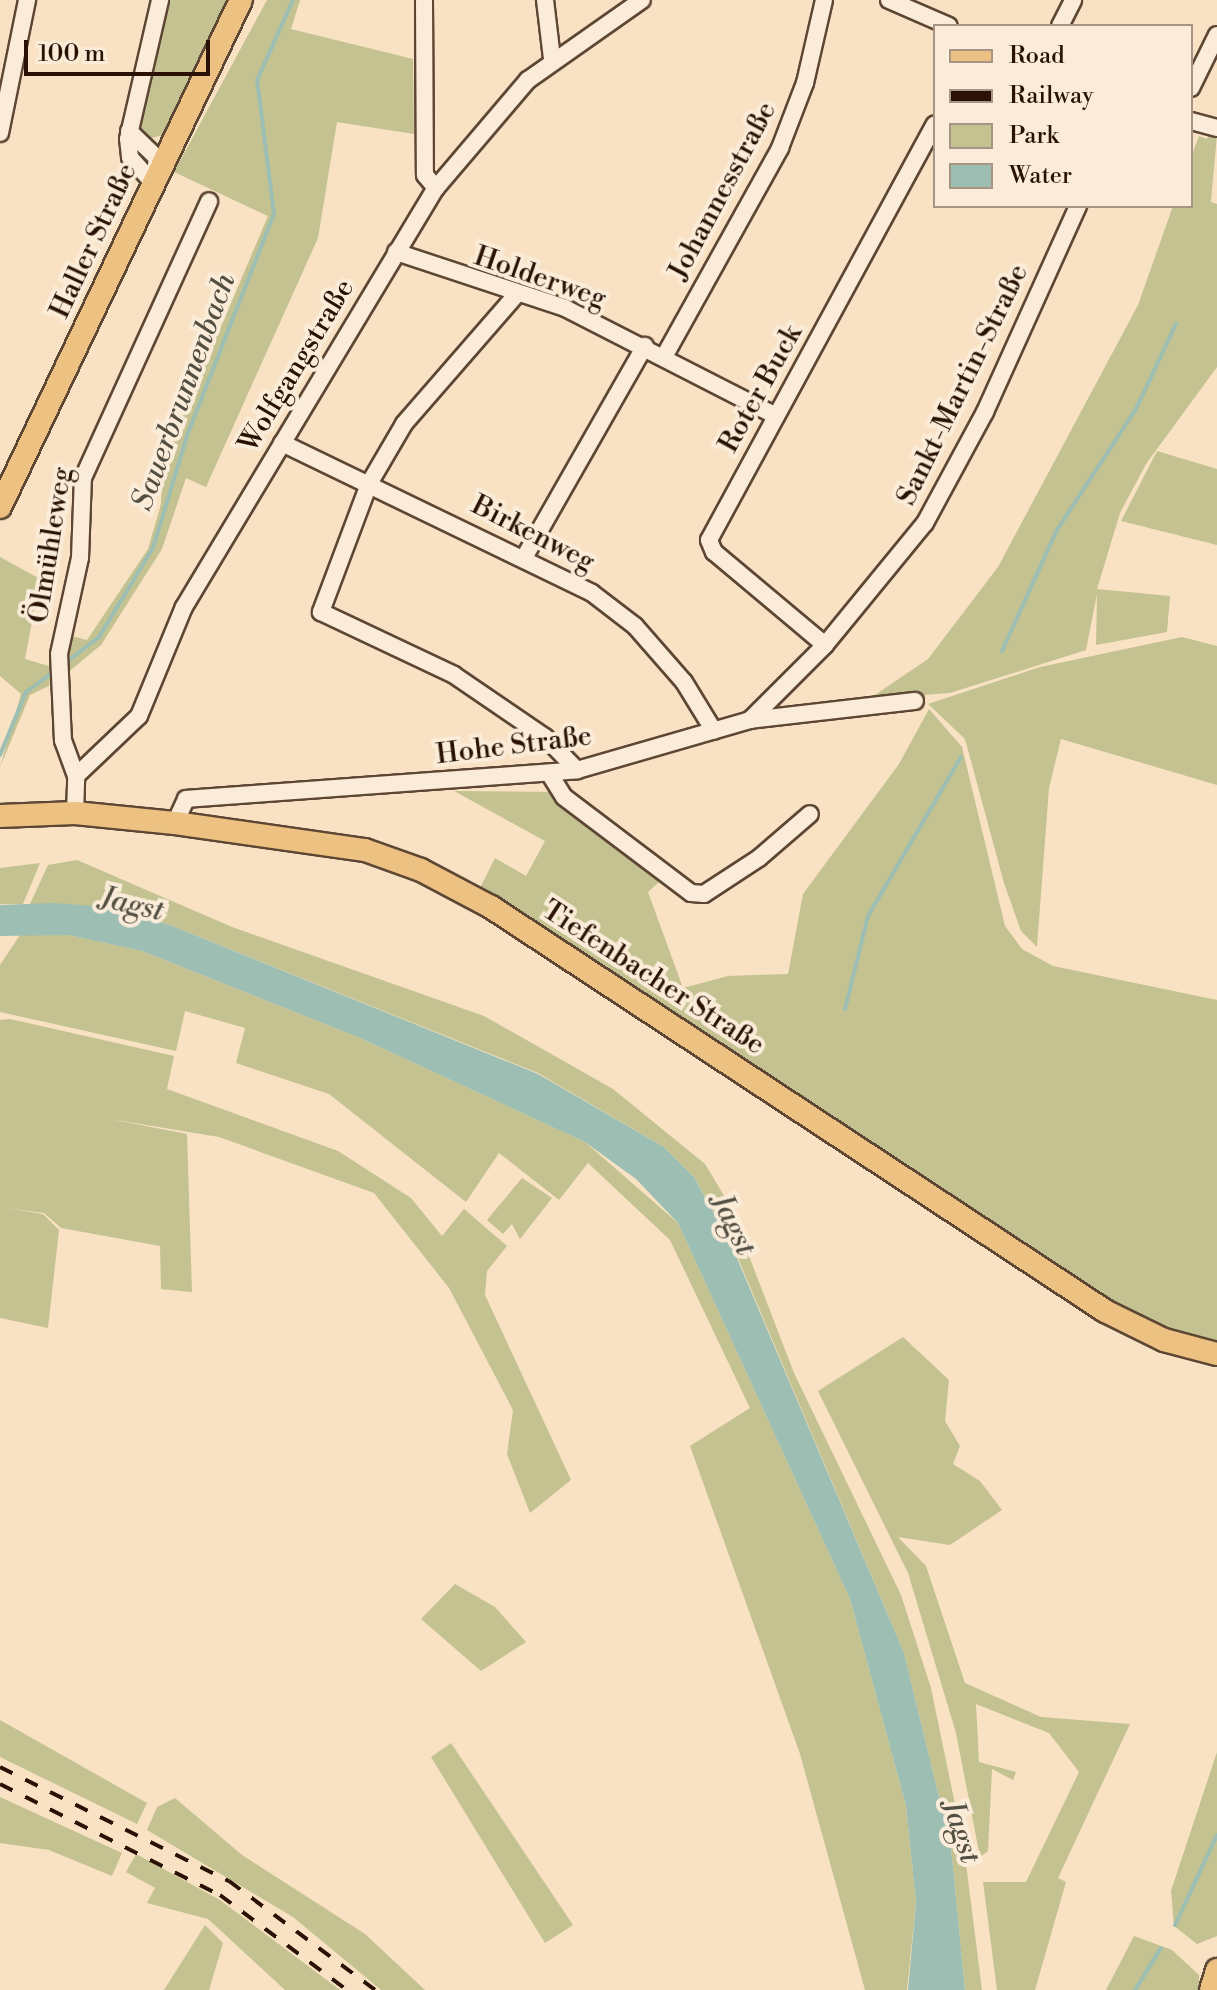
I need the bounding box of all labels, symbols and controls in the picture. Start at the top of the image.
scale bar [28,24,214,74]
legend [933,24,1193,208]
text: 100 m [38,39,105,69]
text: Road [1009,41,1065,71]
text: Railway [1009,81,1094,111]
street label: Johannesstraße [662,96,784,286]
text: Park [1009,121,1059,151]
street label: Haller Straße [43,158,145,324]
text: Water [1009,161,1072,191]
street label: Holderweg [470,240,610,316]
street label: Sankt-Martin-Straße [890,259,1036,511]
water label: Sauerbrunnenbach [124,269,244,515]
street label: Wolfgangstraße [232,273,362,459]
street label: Roter Buck [712,319,810,459]
street label: Ölmühleweg [22,465,80,625]
street label: Birkenweg [466,489,600,579]
street label: Hohe Straße [434,720,594,772]
water label: Jagst [97,880,167,930]
street label: Tiefenbacher Straße [536,894,770,1062]
water label: Jagst [703,1188,763,1262]
water label: Jagst [934,1796,988,1868]

